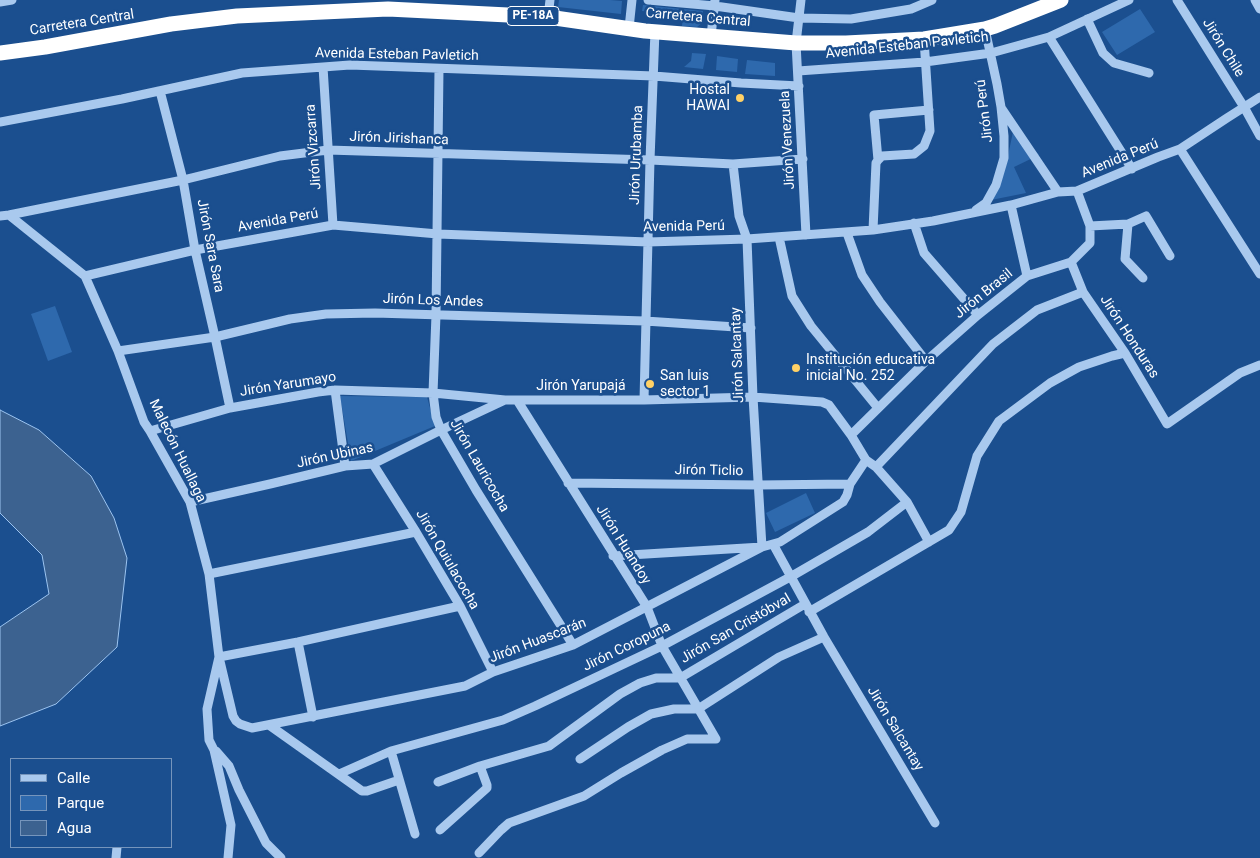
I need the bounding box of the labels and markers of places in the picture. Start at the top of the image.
place label: Hostal HAWAI [686,82,730,114]
marker: Hostal HAWAI [734,92,746,104]
place label: Institución educativa inicial No. 252 [806,352,935,384]
marker: Institución educativa inicial No. 252 [790,362,802,374]
place label: San luis sector 1 [660,368,710,401]
marker: San luis sector 1 [644,378,656,390]

